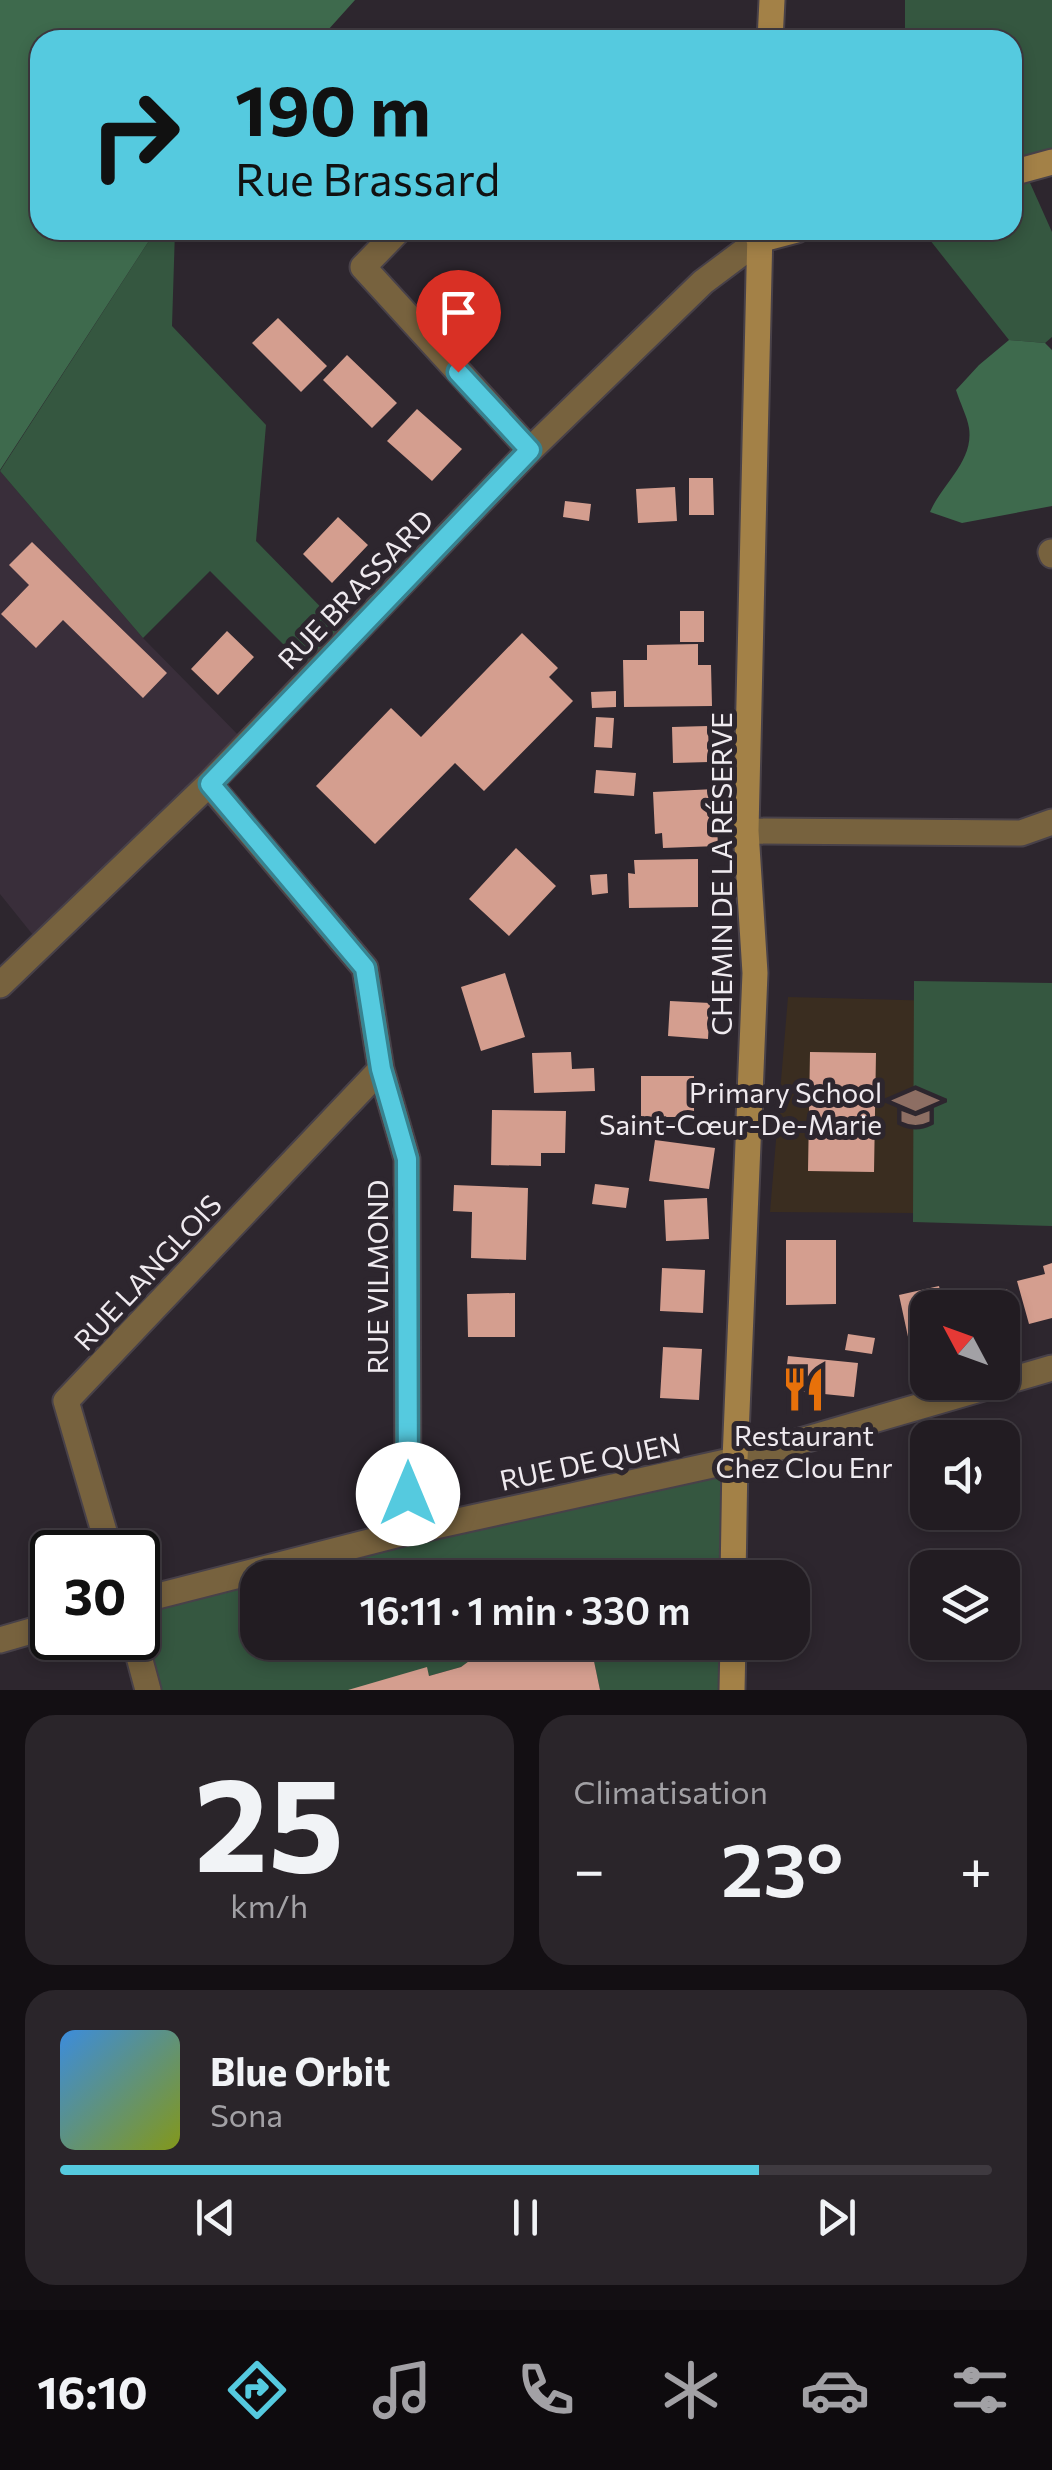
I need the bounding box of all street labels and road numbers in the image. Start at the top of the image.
street label: RUE BRASSARD [270,502,440,676]
street label: CHEMIN DE LA RÉSERVE [704,712,738,1036]
street label: RUE VILMOND [360,1180,394,1374]
street label: RUE LANGLOIS [66,1187,228,1357]
street label: RUE DE QUEN [496,1425,684,1497]

